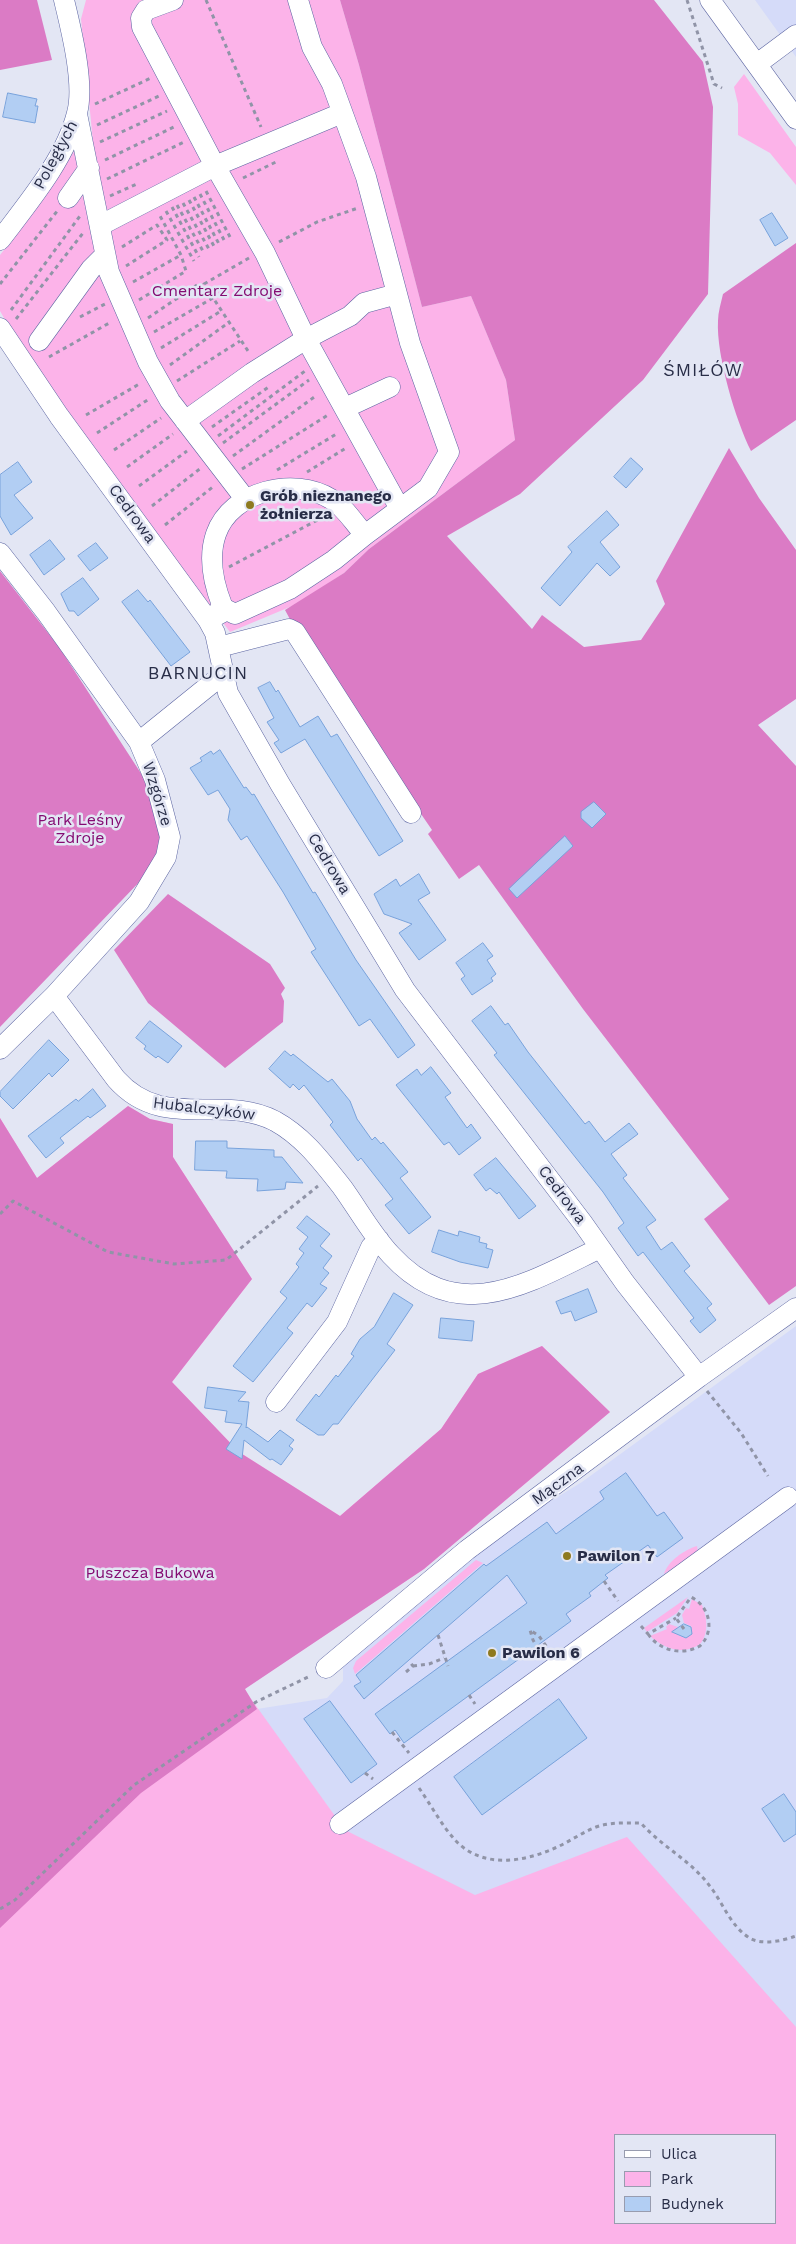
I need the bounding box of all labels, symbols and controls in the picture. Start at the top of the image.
street label: Poległych [30,117,82,193]
park label: Cmentarz Zdroje [152,281,282,301]
district label: ŚMIŁÓW [662,360,744,382]
street label: Cedrowa [104,481,160,547]
place label: Grób nieznanego żołnierza [260,486,392,524]
marker: Grób nieznanego żołnierza [244,499,256,511]
district label: BARNUCIN [147,663,249,685]
street label: Wzgórze [138,760,176,828]
park label: Park Leśny Zdroje [38,810,122,848]
street label: Cedrowa [303,830,355,898]
street label: Hubalczyków [152,1093,256,1125]
street label: Cedrowa [534,1162,590,1228]
street label: Mączna [528,1459,588,1509]
place label: Pawilon 7 [577,1546,655,1566]
marker: Pawilon 7 [561,1550,573,1562]
park label: Puszcza Bukowa [85,1563,215,1583]
place label: Pawilon 6 [502,1643,580,1663]
marker: Pawilon 6 [486,1647,498,1659]
legend [614,2134,776,2224]
text: Ulica [661,2145,697,2163]
text: Park [661,2170,693,2188]
text: Budynek [661,2195,724,2213]

